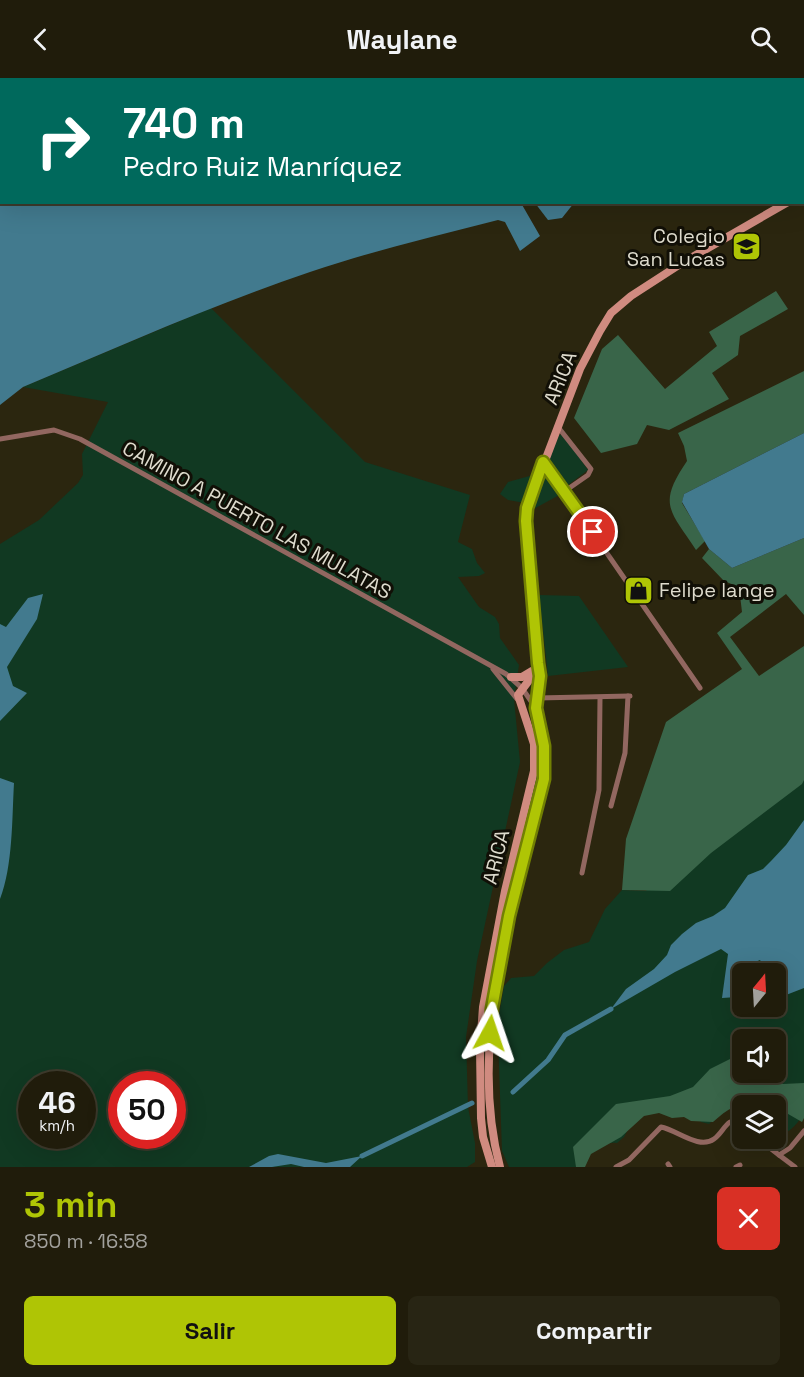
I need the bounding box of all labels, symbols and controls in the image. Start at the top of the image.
text: Waylane [347,22,457,57]
icon: back [24,23,57,56]
icon: search [747,23,780,56]
text: 740 m [123,97,245,150]
icon: right [24,102,102,180]
text: Pedro Ruiz Manríquez [123,149,402,184]
place label: Colegio San Lucas [627,223,725,272]
school or university icon: Colegio San Lucas [730,231,762,263]
street label: ARICA [538,347,583,409]
street label: CAMINO A PUERTO LAS MULATAS [118,435,396,605]
pin [567,506,618,557]
icon: arrive [576,515,609,548]
shop icon: Felipe lange [622,574,654,606]
place label: Felipe lange [659,577,775,603]
street label: ARICA [477,827,515,887]
north arrow [732,963,786,1017]
map controls [732,963,786,1149]
position arrow [458,1001,522,1065]
button: sound [732,1029,786,1083]
speed limit sign: 50 [108,1071,186,1149]
text: 46 [38,1083,76,1122]
button: layers [732,1095,786,1149]
text: km/h [39,1116,75,1135]
text: 3 min [24,1182,118,1228]
button: close [717,1187,780,1250]
text: 850 m · 16:58 [24,1228,148,1254]
button: Salir [24,1296,396,1365]
button: Compartir [408,1296,780,1365]

